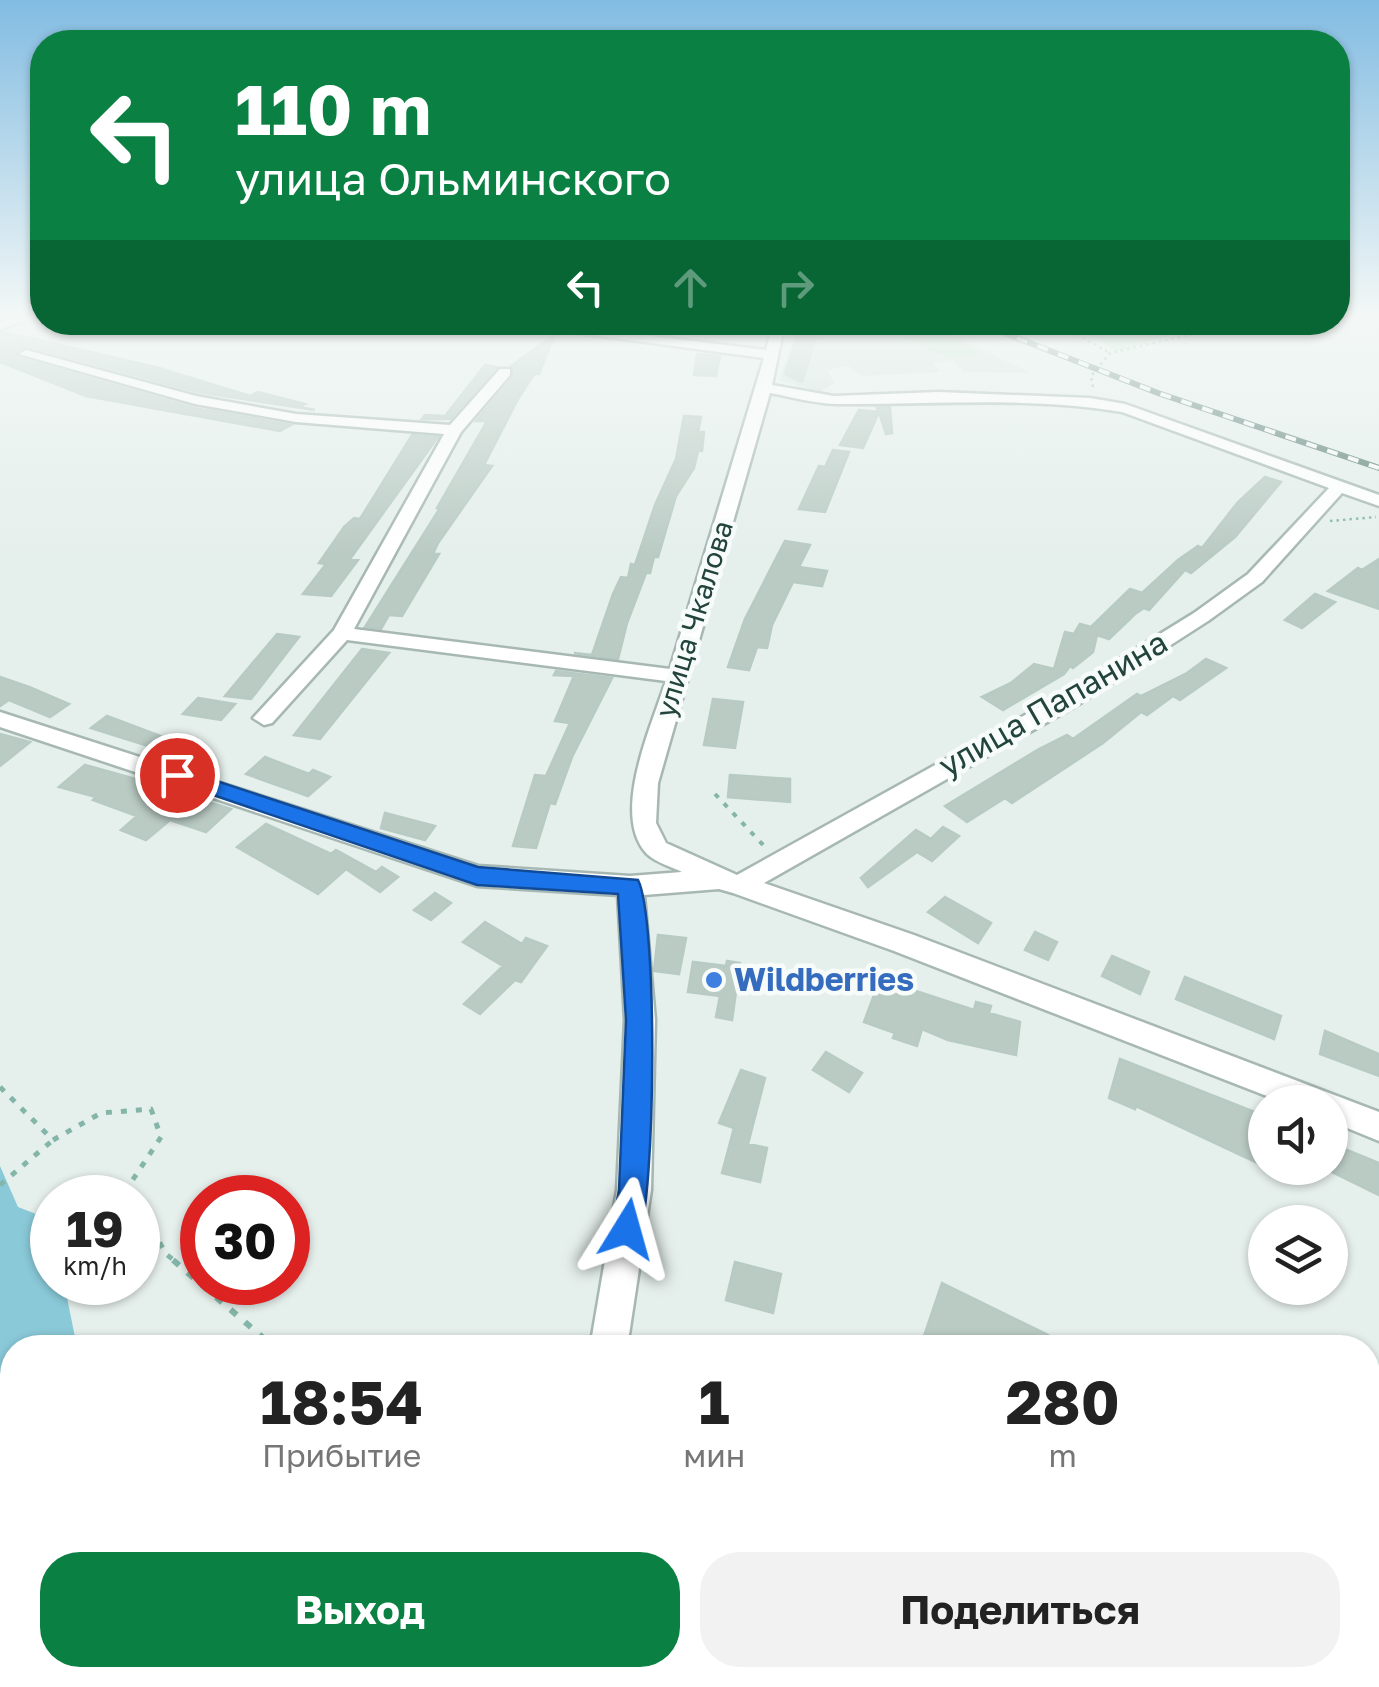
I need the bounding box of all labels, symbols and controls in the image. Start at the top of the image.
text: 110 m [235,66,431,150]
icon: left [70,70,200,200]
text: улица Ольминского [235,151,671,205]
icon: left [558,260,613,315]
icon: ahead [663,260,718,315]
icon: right [768,260,823,315]
street label: улица Чкалова [648,516,739,721]
street label: улица Папанина [931,622,1174,784]
pin [135,733,220,818]
icon: arrive [150,748,205,803]
place label: Wildberries [734,960,914,998]
marker: Wildberries [703,969,725,991]
map controls [1248,1085,1348,1305]
button: sound [1248,1085,1348,1185]
speed limit sign: 30 [180,1175,310,1305]
position arrow [575,1177,679,1281]
text: 19 [66,1198,124,1258]
button: layers [1248,1205,1348,1305]
text: km/h [63,1250,127,1281]
text: 18:54 [260,1365,423,1437]
text: 1 [699,1365,730,1437]
text: 280 [1006,1365,1120,1437]
text: Прибытие [262,1436,421,1474]
text: мин [683,1436,745,1474]
text: m [1048,1436,1077,1474]
button: Выход [40,1552,680,1667]
button: Поделиться [700,1552,1340,1667]

